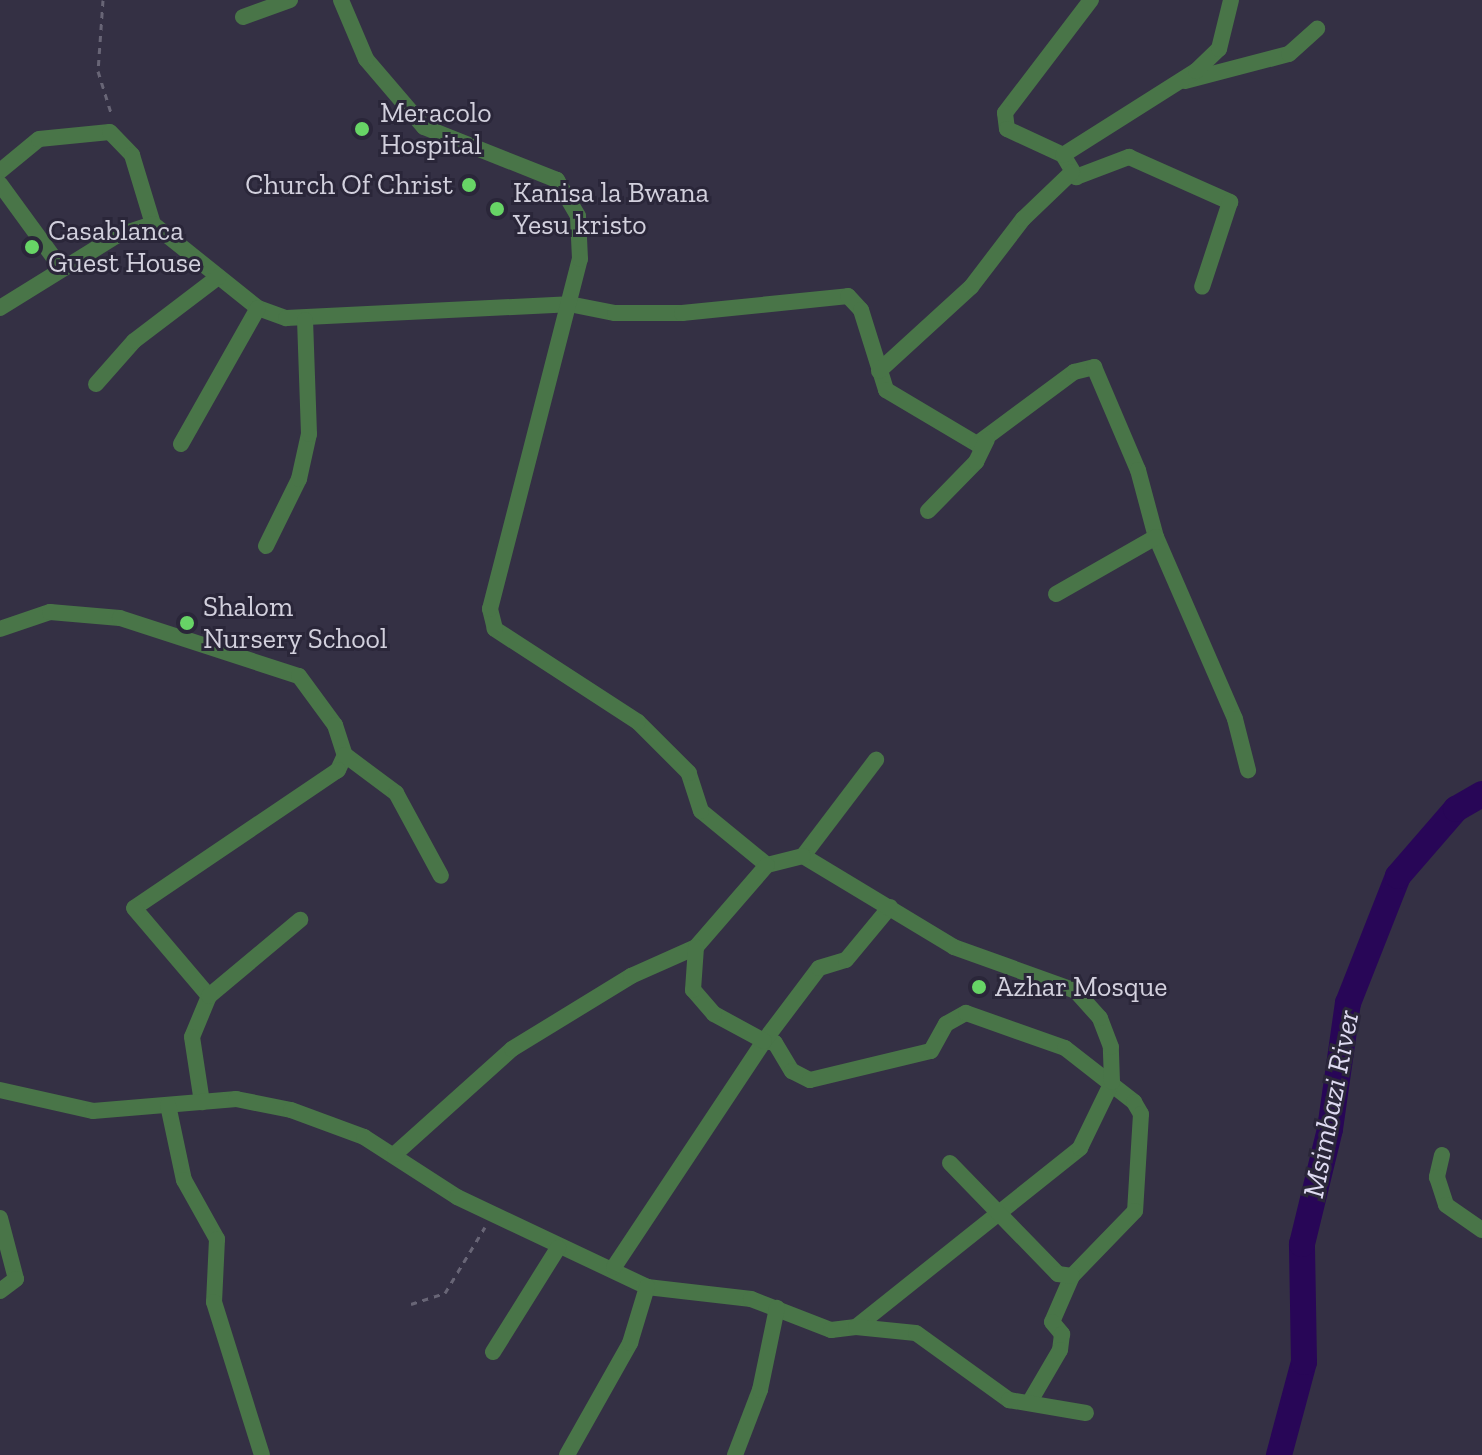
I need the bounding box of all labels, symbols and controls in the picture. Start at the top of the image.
place label: Meracolo Hospital [380,96,492,162]
marker: Meracolo Hospital [351,118,373,140]
place label: Church Of Christ [245,168,453,202]
marker: Church Of Christ [460,176,478,194]
place label: Kanisa la Bwana Yesu kristo [513,176,709,242]
marker: Kanisa la Bwana Yesu kristo [488,200,506,218]
place label: Casablanca Guest House [48,214,201,280]
marker: Casablanca Guest House [23,238,41,256]
place label: Shalom Nursery School [203,590,388,656]
marker: Shalom Nursery School [178,614,196,632]
place label: Azhar Mosque [995,970,1168,1004]
marker: Azhar Mosque [970,978,988,996]
water label: Msimbazi River [1295,1007,1367,1201]

